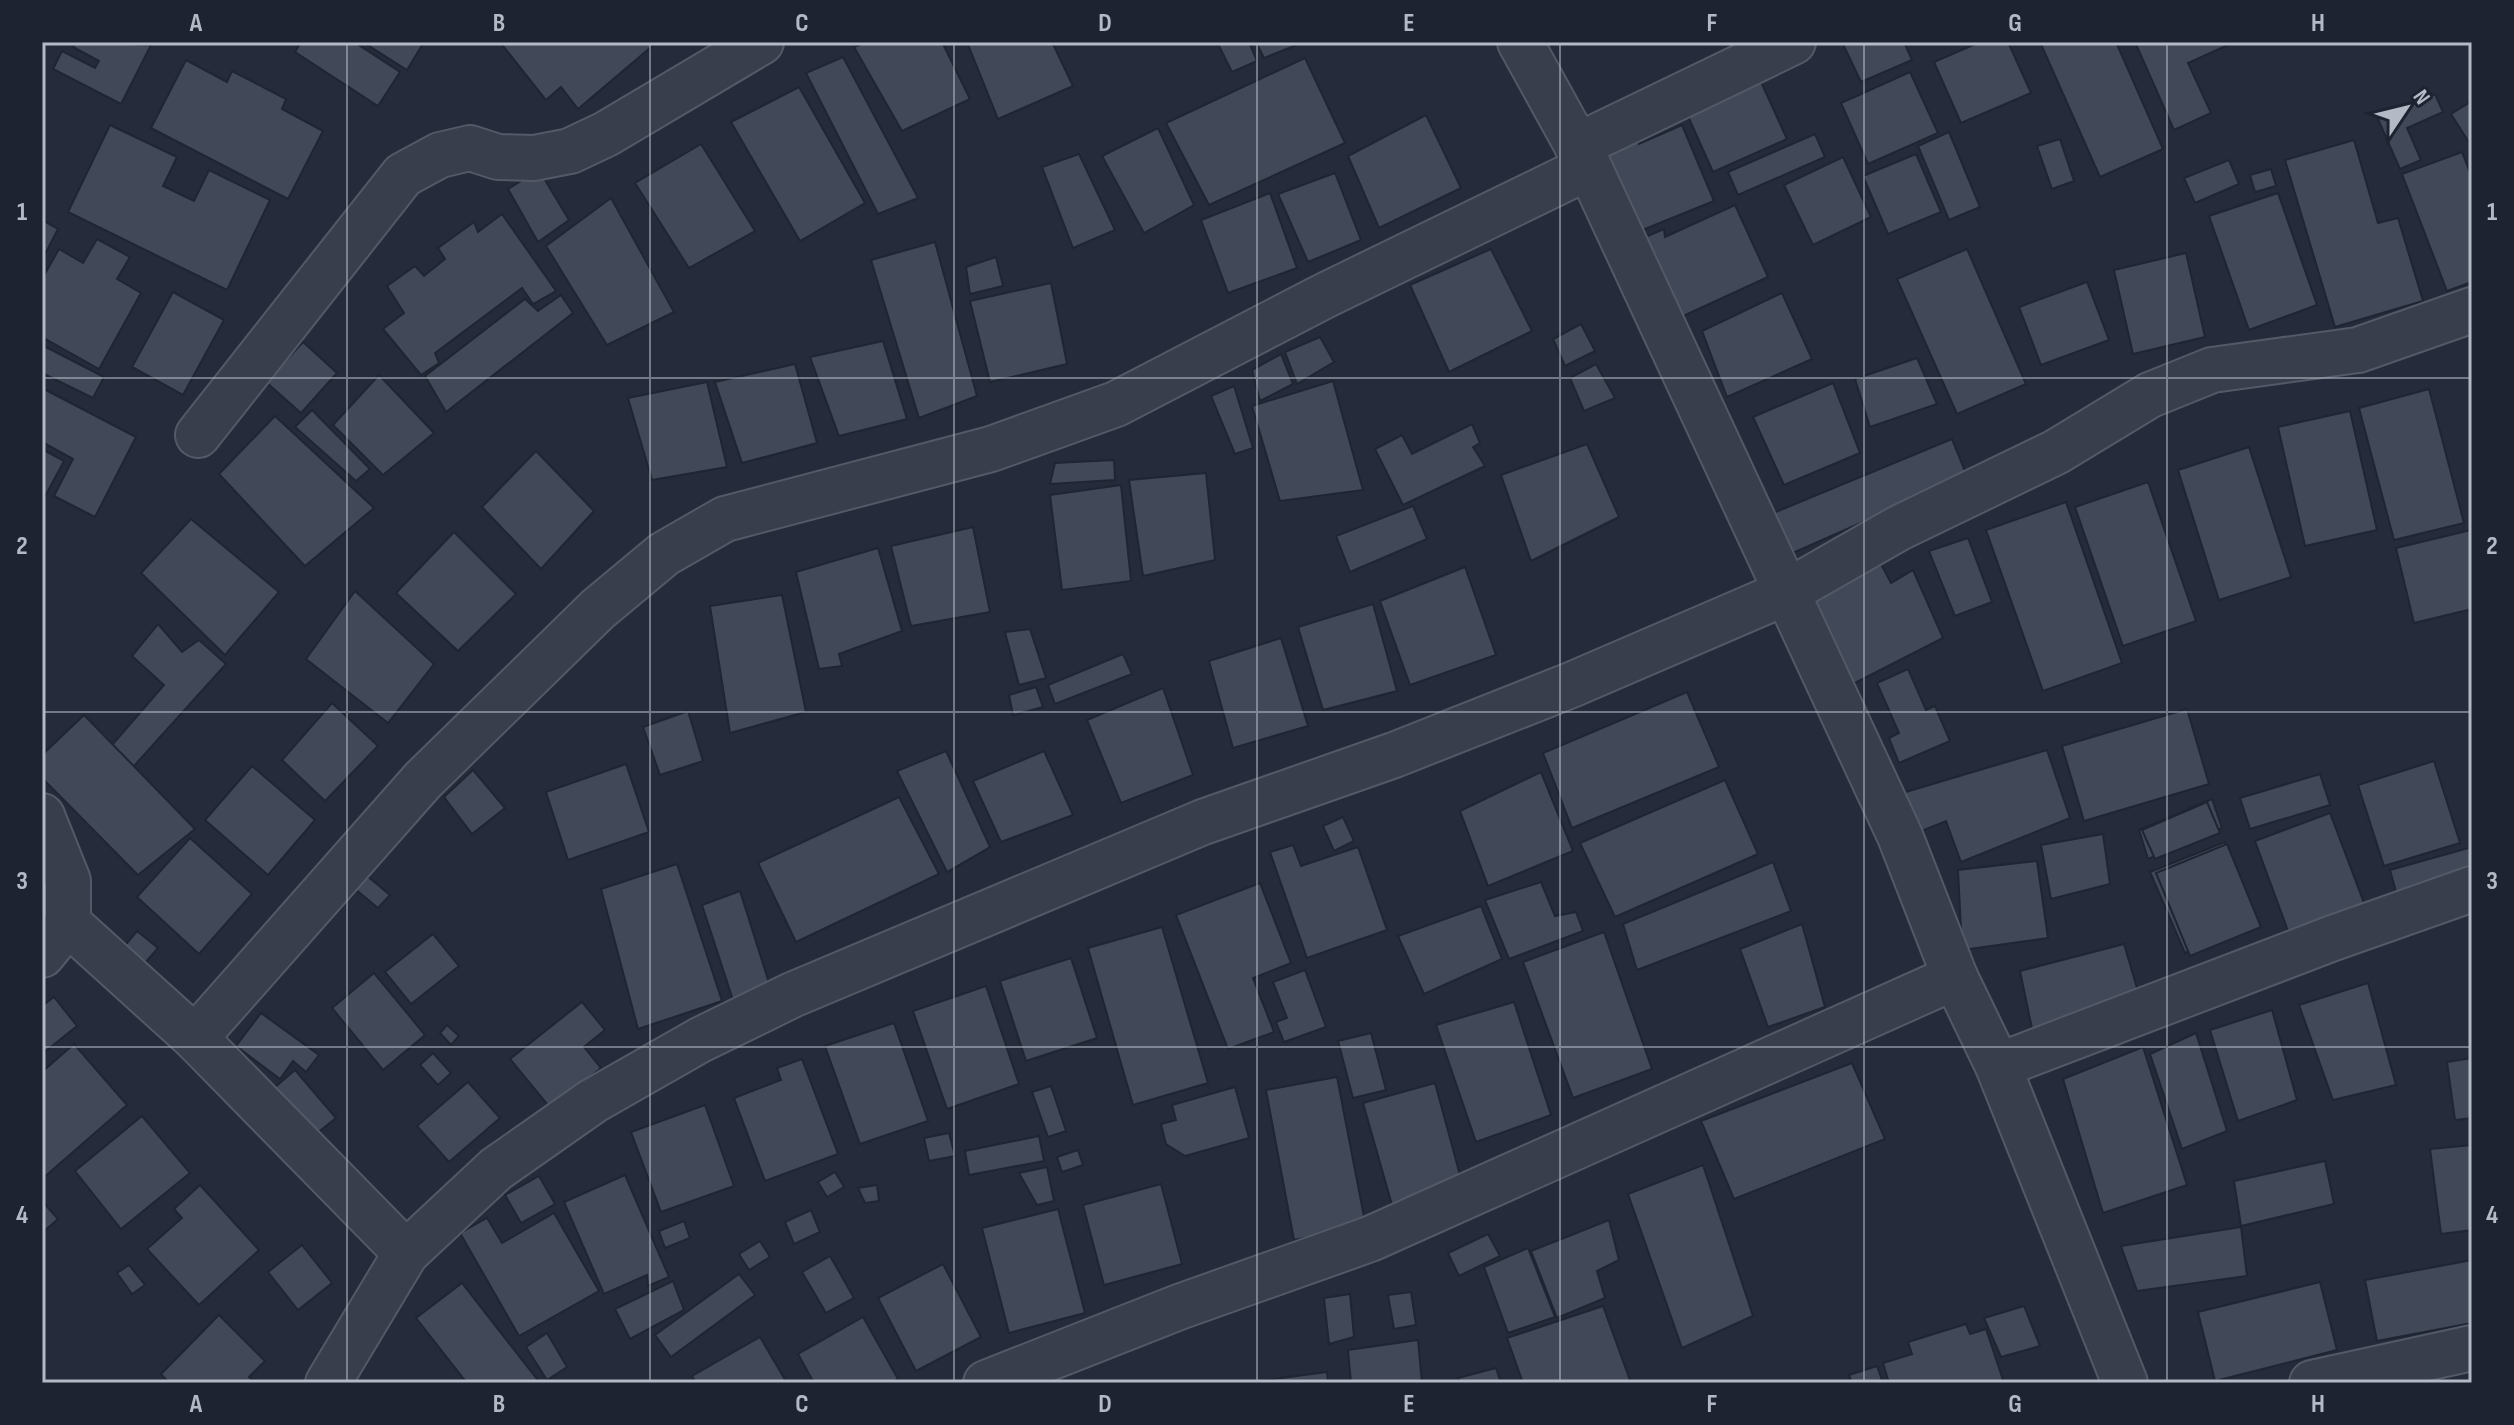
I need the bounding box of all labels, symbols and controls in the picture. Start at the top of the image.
text: A [189,8,203,39]
text: B [493,8,505,39]
text: C [795,8,809,39]
text: D [1098,8,1112,39]
text: E [1403,8,1415,39]
text: F [1707,8,1718,39]
text: G [2008,8,2022,39]
text: H [2311,8,2325,39]
north arrow [2366,68,2446,148]
text: N [2407,85,2436,110]
text: 1 [17,197,27,228]
text: 1 [2487,197,2497,228]
text: 2 [16,531,28,562]
text: 2 [2486,531,2498,562]
text: 3 [16,866,28,897]
text: 3 [2486,866,2498,897]
text: 4 [16,1200,28,1231]
text: 4 [2486,1200,2498,1231]
text: A [189,1389,203,1420]
text: B [493,1389,505,1420]
text: C [795,1389,809,1420]
text: D [1098,1389,1112,1420]
text: E [1403,1389,1415,1420]
text: F [1707,1389,1718,1420]
text: G [2008,1389,2022,1420]
text: H [2311,1389,2325,1420]

